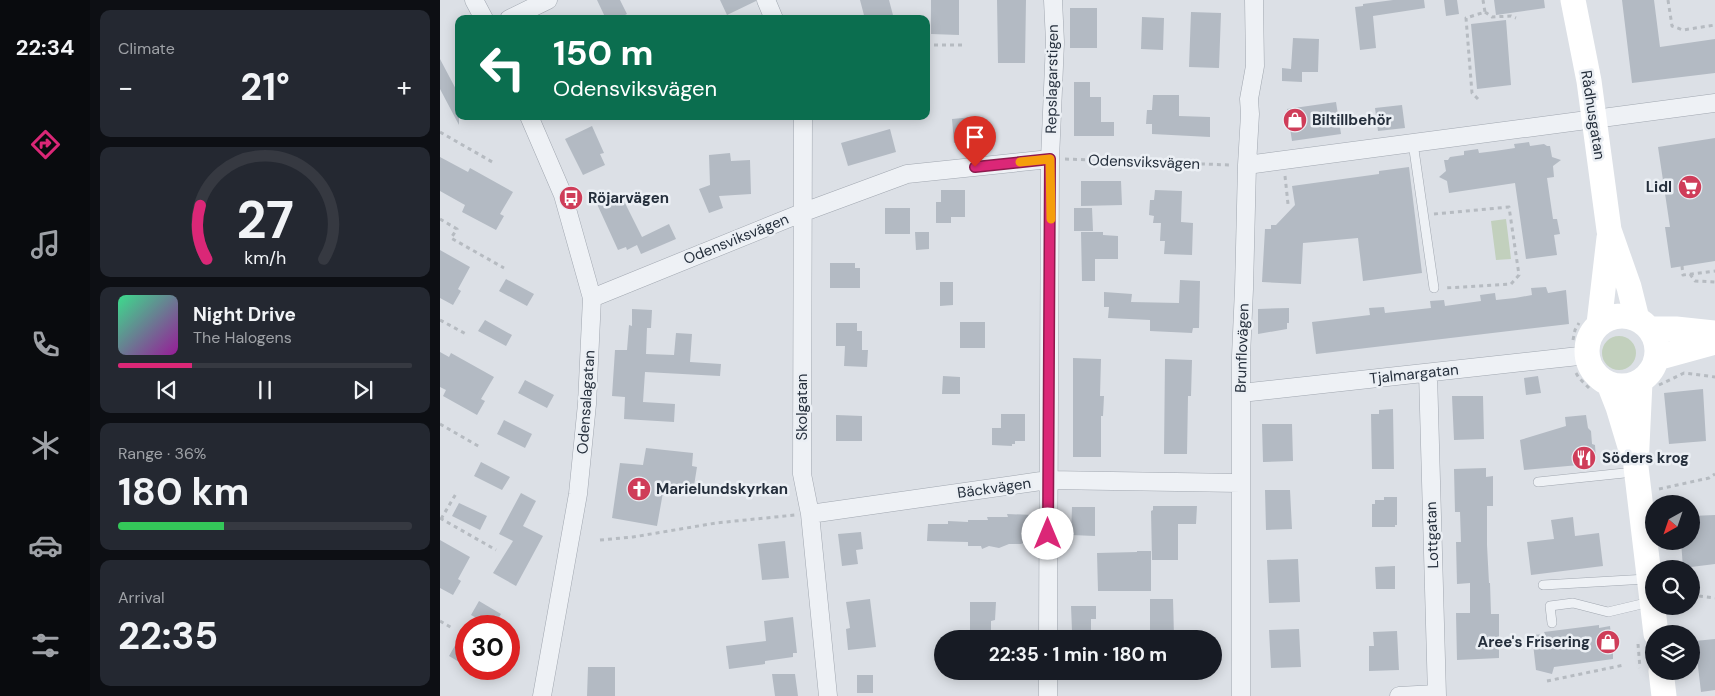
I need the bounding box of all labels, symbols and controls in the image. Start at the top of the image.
street label: Repslagarstigen [1041,24,1063,134]
text: 150 m [553,30,653,76]
text: 22:34 [16,33,74,62]
icon: left [470,35,535,100]
text: Climate [118,38,175,59]
text: 21° [240,62,290,112]
text: − [118,69,133,106]
text: + [397,69,412,106]
street label: Rådhusgatan [1576,69,1610,161]
text: Odensviksvägen [553,74,717,103]
shop icon: Biltillbehör [1282,107,1308,133]
place label: Biltillbehör [1312,110,1392,130]
pin [954,116,996,167]
icon: arrive [961,123,989,151]
icon: directions [28,127,63,162]
street label: Odensviksvägen [1088,150,1200,174]
supermarket icon: Lidl [1677,174,1703,200]
place label: Lidl [1646,177,1672,197]
bus stop icon: Röjarvägen [558,185,584,211]
text: 27 [236,186,294,254]
place label: Röjarvägen [588,188,669,208]
street label: Odensviksvägen [680,209,792,269]
icon: music [28,227,63,262]
text: km/h [244,246,286,270]
text: Night Drive [193,302,296,327]
street label: Brunflovägen [1230,303,1254,393]
icon: phone [28,327,63,362]
text: The Halogens [193,327,292,348]
street label: Odensalagatan [572,349,600,455]
street label: Tjalmargatan [1368,359,1460,389]
street label: Skolgatan [792,374,812,440]
icon: previous [153,376,181,404]
icon: pause [251,376,279,404]
icon: next [349,376,377,404]
icon: climate [28,428,63,463]
text: Range · 36% [118,443,206,464]
restaurant icon: Söders krog [1571,445,1597,471]
place label: Söders krog [1602,448,1689,468]
text: 180 km [118,467,249,517]
street label: Bäckvägen [956,473,1032,503]
church icon: Marielundskyrkan [626,476,652,502]
place label: Marielundskyrkan [656,479,788,499]
north arrow [1645,495,1700,550]
map controls [1645,495,1700,680]
street label: Lottgatan [1421,501,1443,569]
position arrow [1021,507,1073,559]
icon: car [28,528,63,563]
button: search [1645,560,1700,615]
text: Arrival [118,587,165,608]
text: 22:35 [118,611,218,661]
speed limit sign: 30 [455,615,520,680]
button: layers [1645,625,1700,680]
icon: filters [28,628,63,663]
shop icon: Aree's Frisering [1595,629,1621,655]
place label: Aree's Frisering [1478,632,1590,652]
text: 22:35 · 1 min · 180 m [989,642,1167,667]

